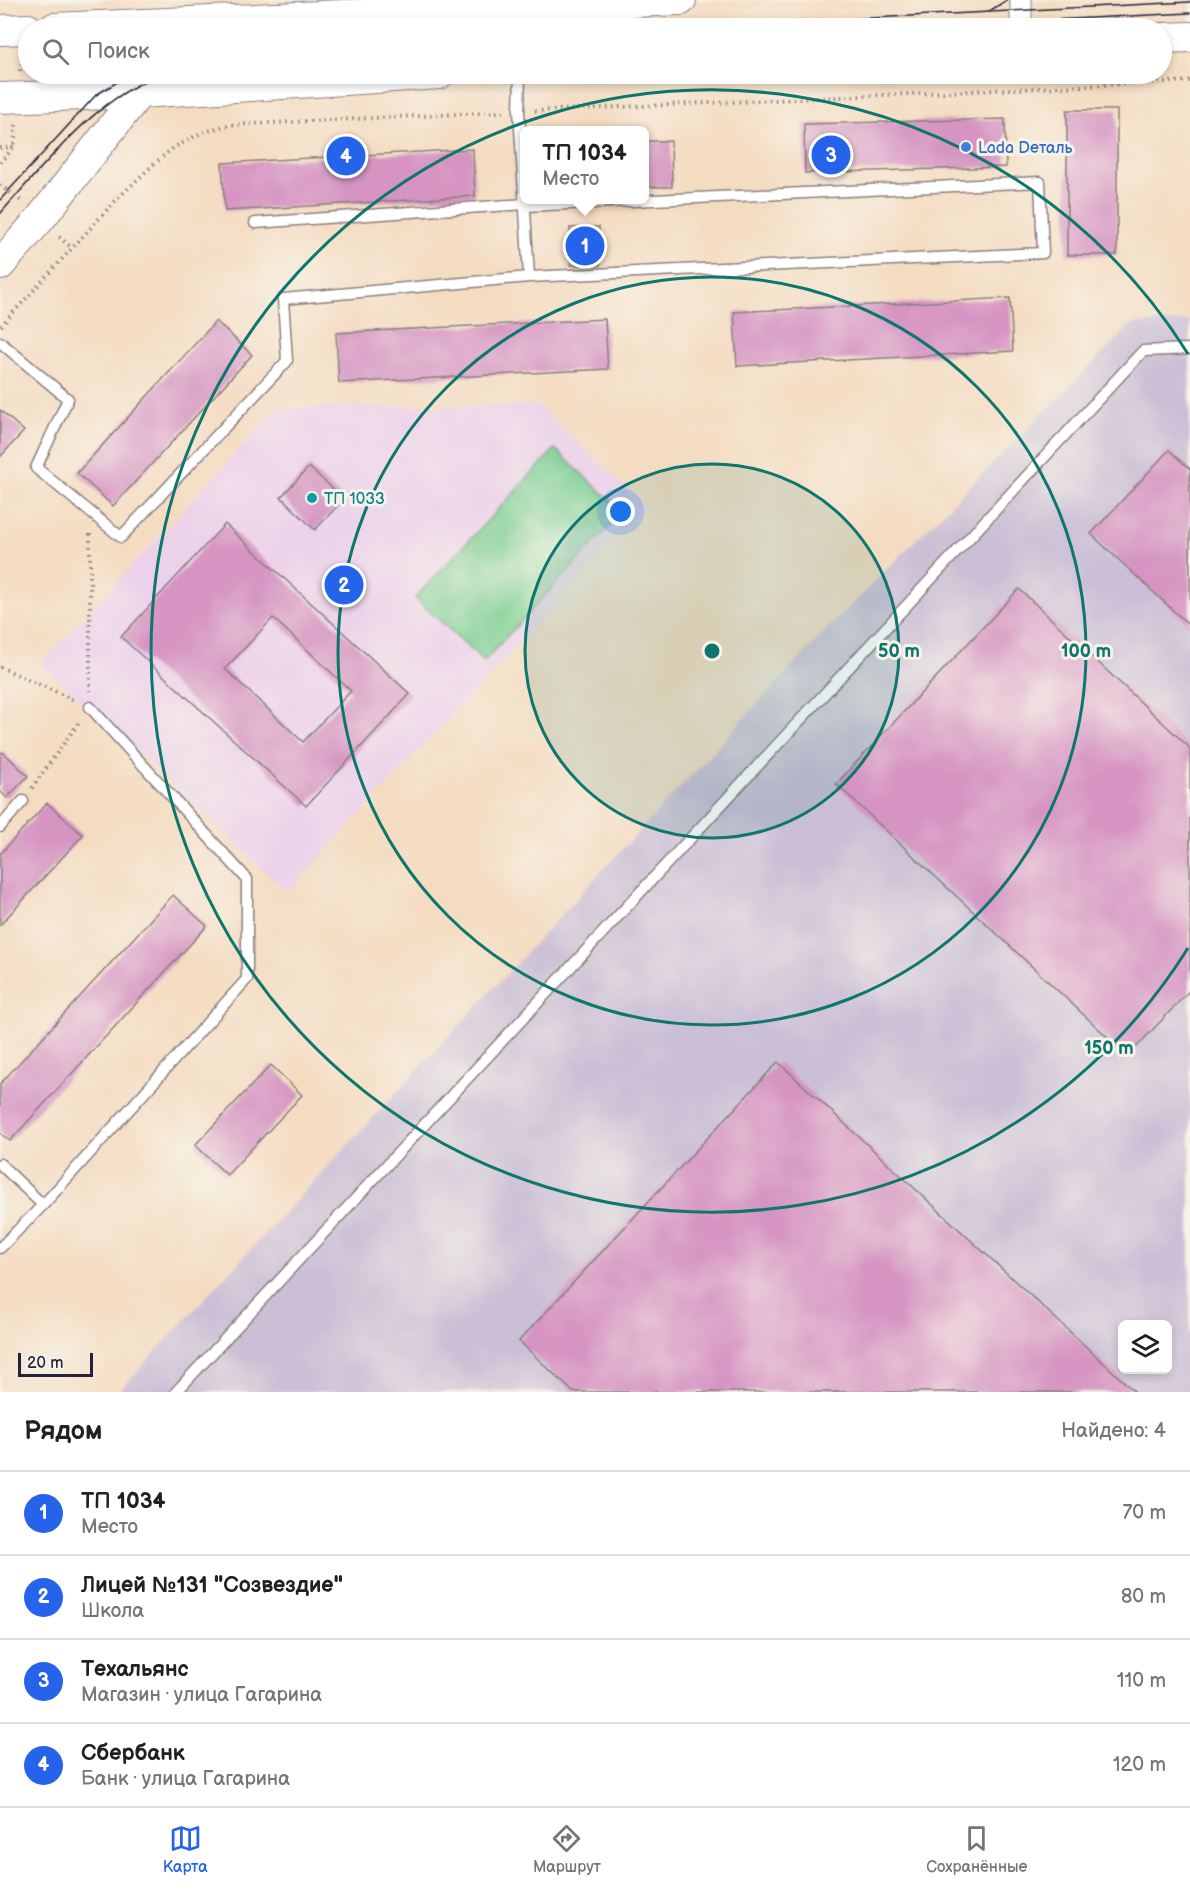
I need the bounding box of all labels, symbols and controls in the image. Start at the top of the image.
search box [18,18,1172,84]
icon: search [39,35,72,68]
text: Поиск [87,38,150,65]
popup [520,126,649,204]
pin: 3 [812,132,850,178]
pin: 4 [326,134,366,178]
place label: Lada Dеталь [978,139,1073,158]
text: ТП 1034 [542,140,627,167]
marker: Lada Dеталь [959,140,973,154]
text: Место [542,167,599,191]
pin: 1 [566,224,604,268]
place label: ТП 1033 [324,490,385,509]
marker: ТП 1033 [305,491,319,505]
your location [606,497,635,526]
pin: 2 [324,562,364,608]
centre of rings [702,641,722,661]
text: 50 m [878,641,920,662]
text: 100 m [1061,641,1111,662]
text: 150 m [1084,1038,1134,1059]
map controls [1118,1320,1172,1374]
button: layers [1118,1320,1172,1374]
scale bar [18,1350,93,1378]
text: 20 m [27,1354,63,1373]
text: Рядом [24,1416,102,1447]
text: Найдено: 4 [1061,1419,1166,1443]
text: ТП 1034 [81,1488,165,1515]
text: 1 [39,1501,48,1525]
text: 70 m [1122,1501,1166,1525]
text: Место [81,1515,138,1539]
text: Лицей №131 "Созвездие" [81,1572,343,1599]
text: 2 [38,1585,49,1609]
text: 80 m [1121,1585,1166,1609]
text: Школа [81,1599,144,1623]
text: Техальянс [81,1656,189,1683]
text: 3 [38,1669,49,1693]
text: 110 m [1117,1669,1166,1693]
text: Магазин · улица Гагарина [81,1683,322,1707]
text: Сбербанк [81,1740,185,1767]
text: 4 [38,1753,49,1777]
text: 120 m [1113,1753,1166,1777]
text: Банк · улица Гагарина [81,1767,290,1791]
tab: Карта [163,1822,208,1877]
tab: Маршрут [533,1822,601,1877]
tab: Сохранённые [926,1822,1027,1877]

